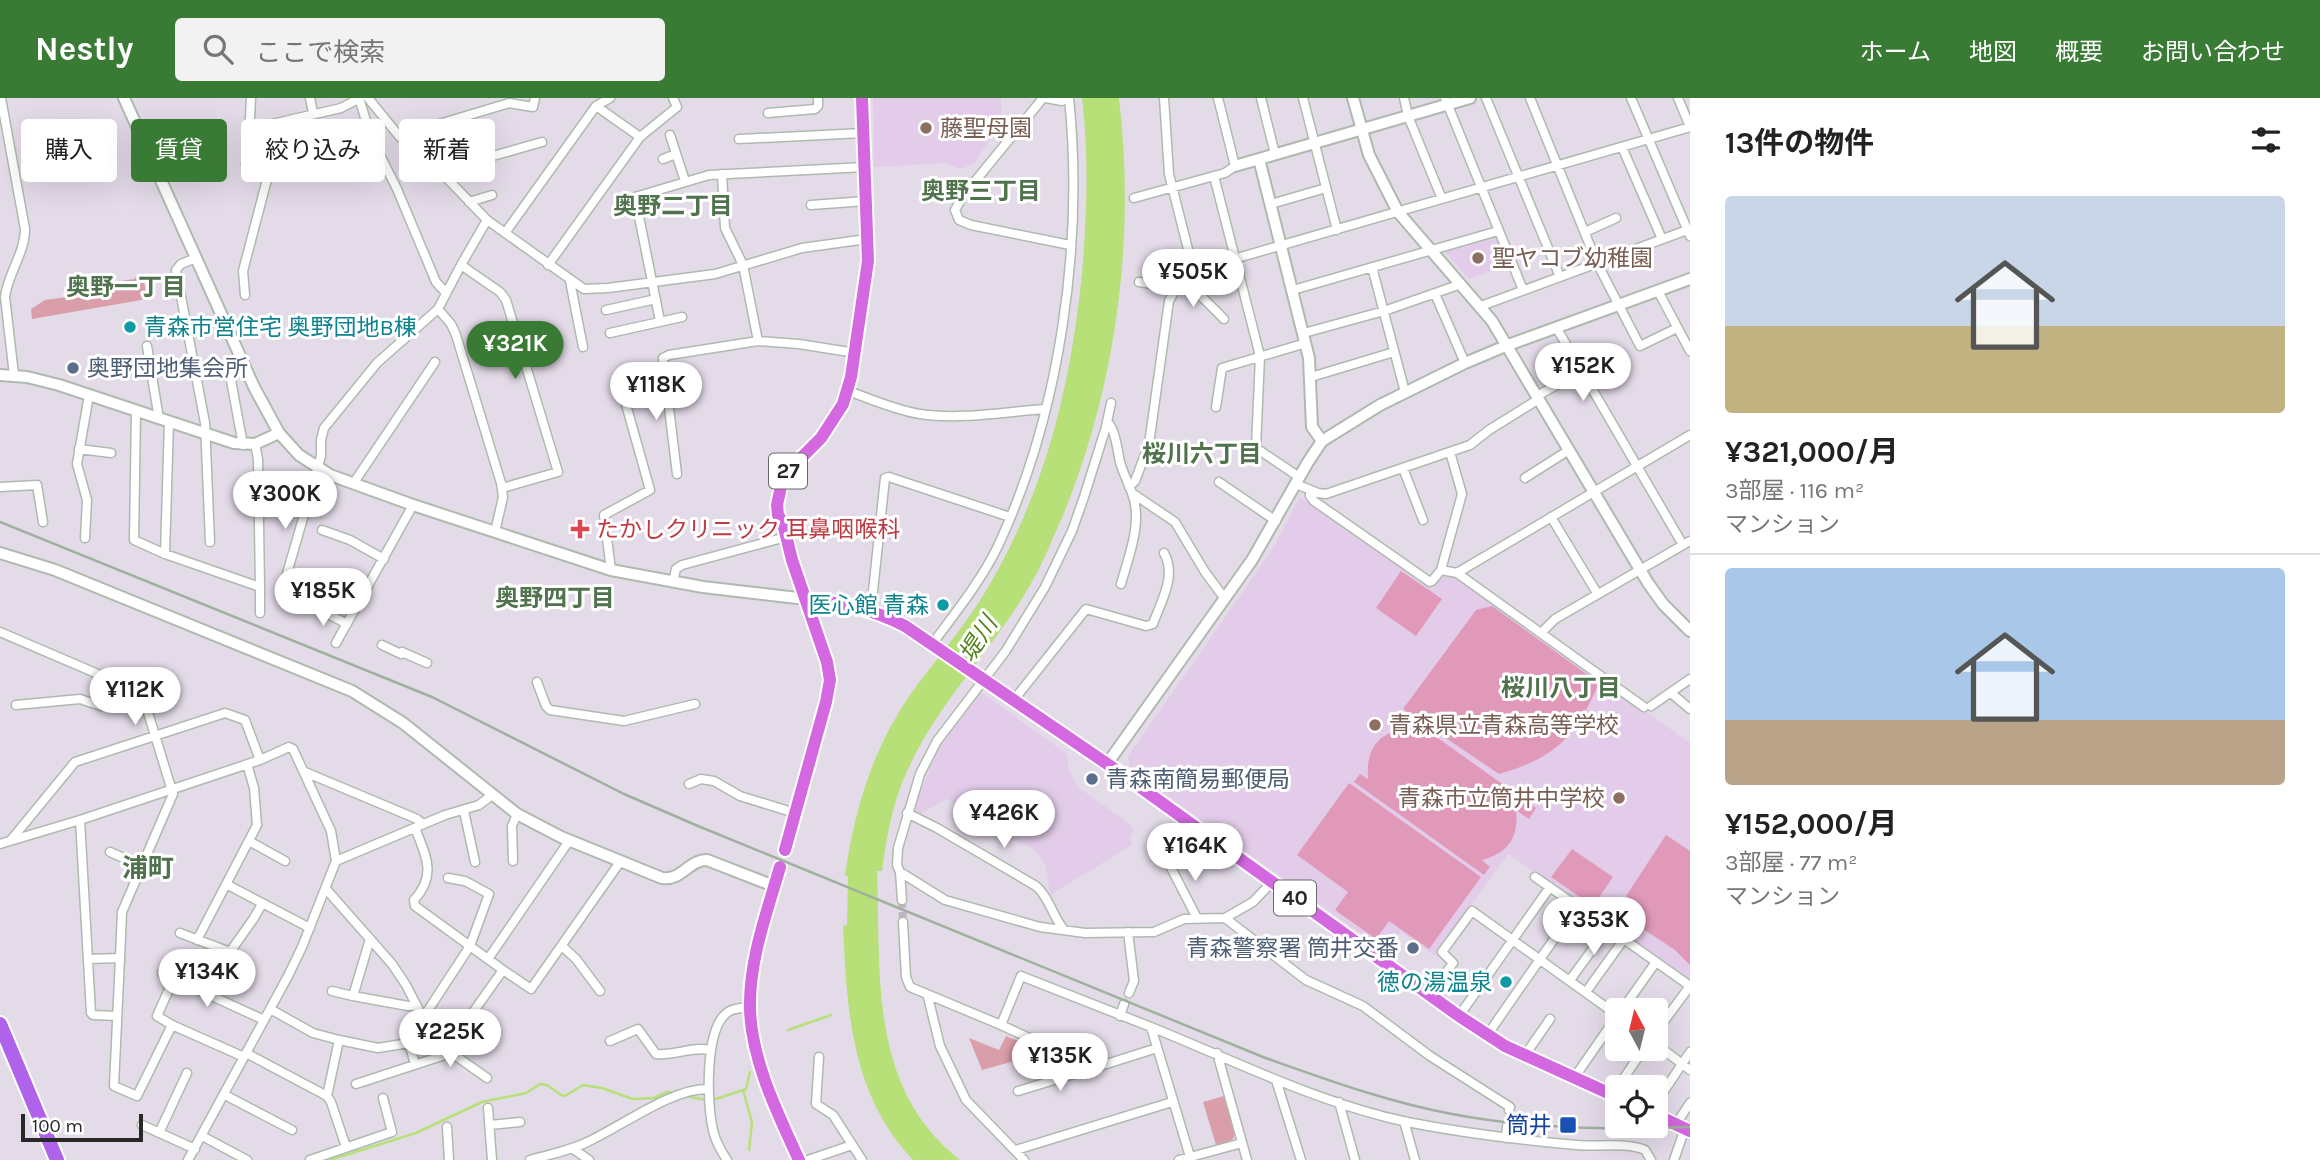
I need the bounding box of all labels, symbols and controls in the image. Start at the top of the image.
search box [175,18,665,81]
text: Nestly [35,30,133,68]
icon: search [199,30,237,68]
text: ここで検索 [255,37,385,68]
text: ホーム [1860,38,1931,66]
text: 地図 [1969,38,2017,66]
text: 概要 [2055,38,2103,66]
text: お問い合わせ [2141,38,2285,66]
place label: 藤聖母園 [940,115,1032,142]
chip: 購入 [21,119,117,182]
chip: 賃貸 [131,119,227,182]
chip: 絞り込み [241,119,385,182]
chip: 新着 [399,119,495,182]
marker: 藤聖母園 [918,120,934,136]
icon: filters [2247,121,2285,159]
text: 13件の物件 [1725,125,1874,161]
district label: 奥野三丁目 [921,177,1041,205]
district label: 奥野二丁目 [613,192,733,220]
icon: home [1942,242,2068,368]
place label: 聖ヤコブ幼稚園 [1492,245,1653,272]
pin: ¥505K [1144,250,1242,309]
marker: 聖ヤコブ幼稚園 [1470,250,1486,266]
text: ¥505K [1158,258,1228,285]
district label: 奥野一丁目 [66,273,186,301]
place label: 青森市営住宅 奥野団地B棟 [144,314,417,341]
marker: 青森市営住宅 奥野団地B棟 [122,319,138,335]
pin: ¥321K [466,322,564,381]
text: ¥321K [483,330,547,357]
pin: ¥152K [1534,344,1632,403]
text: ¥152K [1551,352,1615,379]
place label: 奥野団地集会所 [87,355,248,382]
marker: 奥野団地集会所 [65,360,81,376]
pin: ¥118K [607,362,705,422]
text: ¥118K [626,371,686,398]
text: ¥321,000/月 [1725,434,1899,470]
district label: 桜川六丁目 [1142,440,1262,468]
road number: 27 [769,454,807,488]
pin: ¥300K [236,472,334,531]
text: 3部屋 · 116 m² [1725,477,1864,504]
text: ¥300K [249,480,321,507]
text: マンション [1725,511,1840,538]
place label: たかしクリニック 耳鼻咽喉科 [596,516,900,543]
marker: たかしクリニック 耳鼻咽喉科 [570,519,590,539]
pin: ¥185K [274,568,372,628]
text: ¥185K [291,577,356,604]
district label: 奥野四丁目 [495,584,615,612]
place label: 医心館 青森 [809,592,929,619]
marker: 医心館 青森 [935,597,951,613]
water label: 堤川 [953,609,1004,667]
icon: home [1942,614,2068,740]
pin: ¥112K [86,668,184,727]
district label: 桜川八丁目 [1501,674,1621,702]
text: ¥112K [106,676,164,703]
place label: 青森県立青森高等学校 [1389,712,1619,739]
marker: 青森県立青森高等学校 [1367,717,1383,733]
place label: 青森南簡易郵便局 [1106,766,1290,793]
marker: 青森南簡易郵便局 [1084,771,1100,787]
place label: 青森市立筒井中学校 [1398,785,1605,812]
pin: ¥426K [955,790,1053,850]
marker: 青森市立筒井中学校 [1611,790,1627,806]
text: ¥426K [969,799,1039,826]
text: ¥152,000/月 [1725,806,1898,842]
pin: ¥164K [1146,824,1244,883]
text: ¥164K [1163,832,1227,859]
text: 3部屋 · 77 m² [1725,849,1857,876]
district label: 浦町 [122,853,174,884]
road number: 40 [1274,880,1316,916]
text: マンション [1725,883,1840,910]
pin: ¥353K [1545,898,1643,957]
text: ¥353K [1559,906,1629,933]
place label: 青森警察署 筒井交番 [1187,935,1399,962]
marker: 青森警察署 筒井交番 [1405,940,1421,956]
pin: ¥134K [158,950,256,1009]
text: ¥134K [175,958,239,985]
place label: 徳の湯温泉 [1377,969,1492,996]
marker: 徳の湯温泉 [1498,974,1514,990]
north arrow [1605,998,1668,1060]
map controls [1605,998,1668,1138]
pin: ¥225K [401,1010,499,1069]
text: ¥225K [415,1018,485,1045]
pin: ¥135K [1011,1034,1109,1093]
text: ¥135K [1028,1042,1092,1069]
button: locate [1605,1075,1668,1138]
scale bar [21,1111,144,1143]
place label: 筒井 [1506,1112,1552,1139]
text: 100 m [32,1115,83,1137]
marker: 筒井 [1558,1115,1578,1135]

